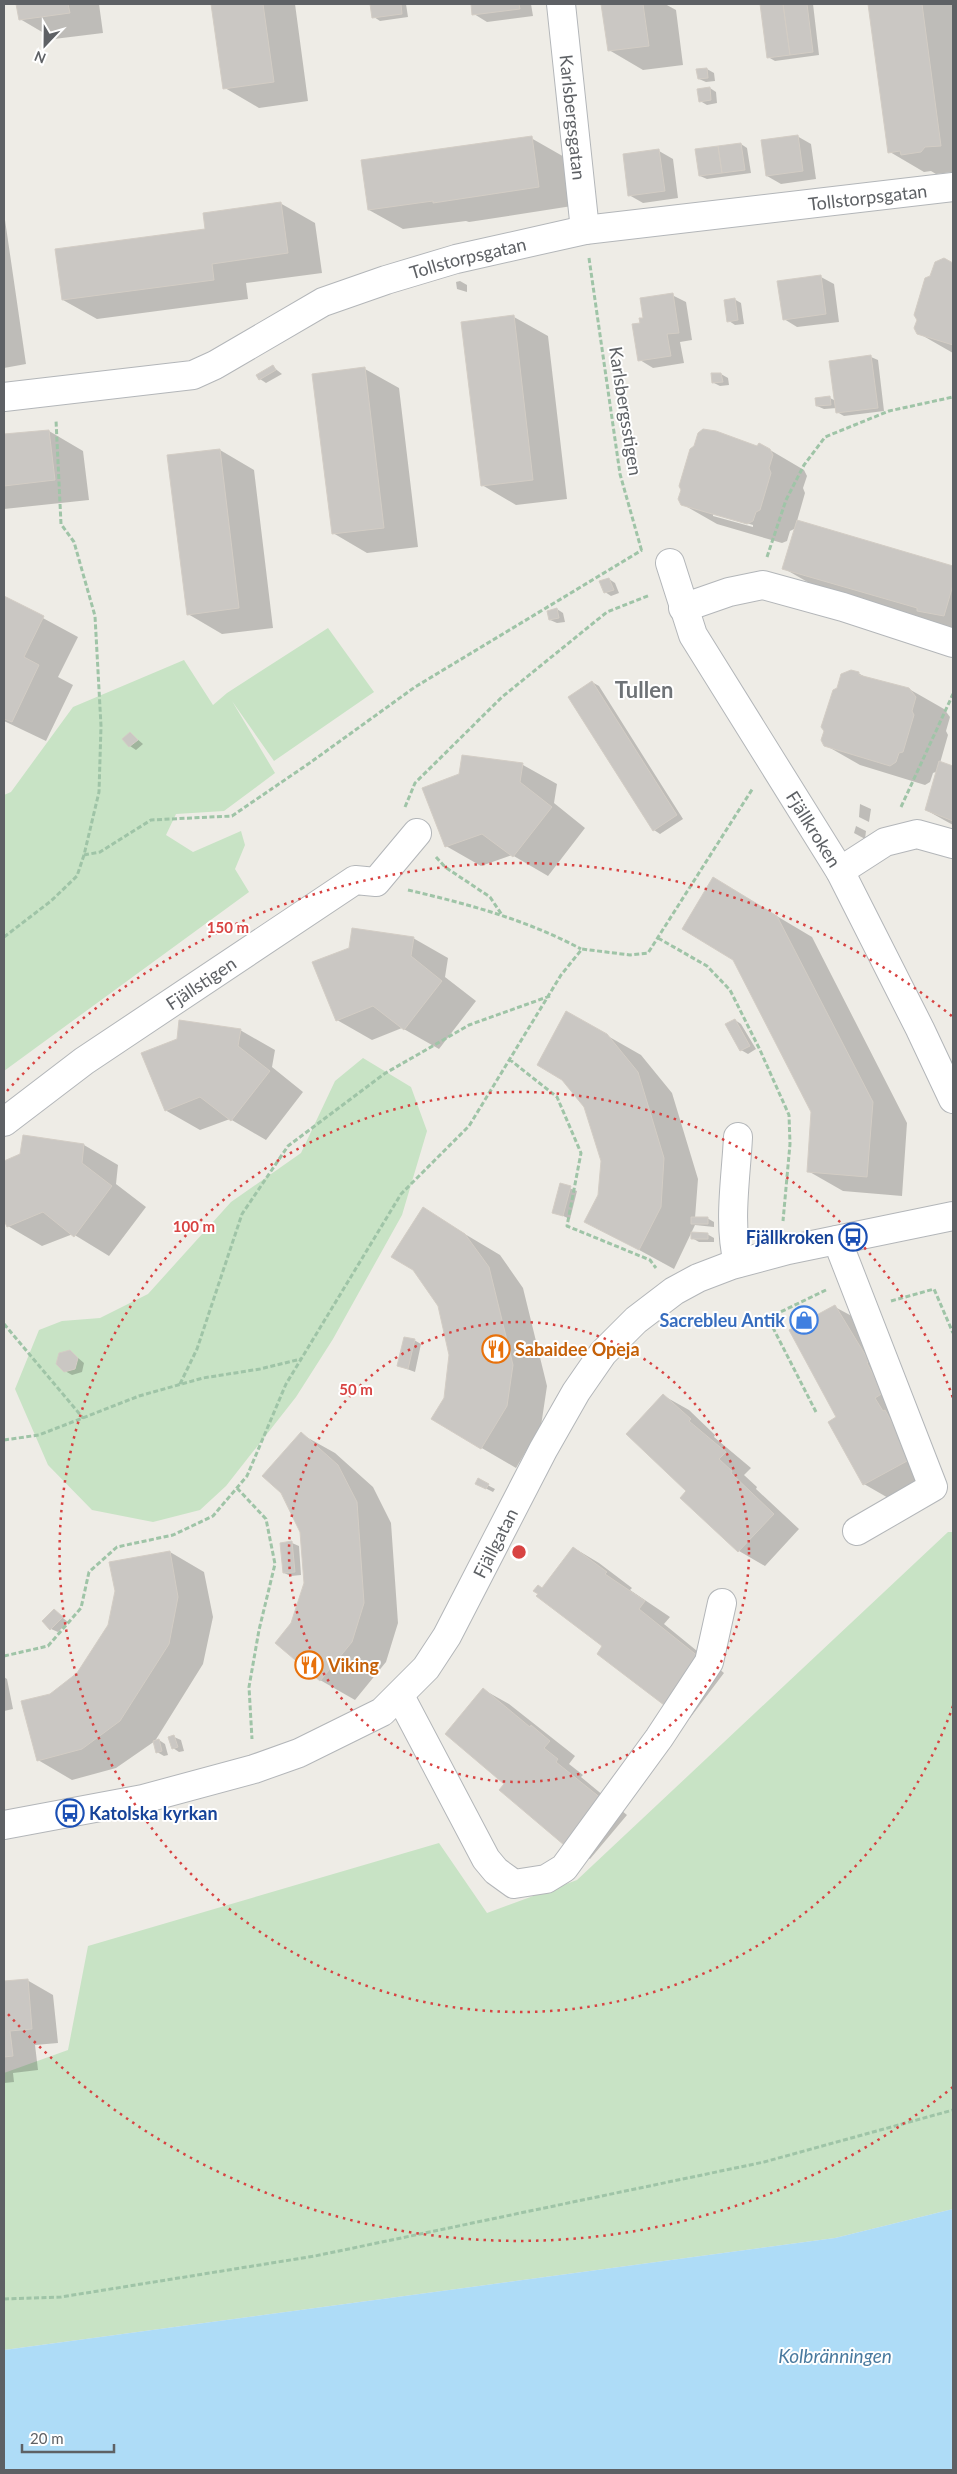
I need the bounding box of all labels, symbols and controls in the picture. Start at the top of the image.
north arrow [20,20,70,70]
text: N [32,48,48,67]
street label: Karlsbergsgatan [555,53,591,181]
street label: Tollstorpsgatan [807,179,928,215]
street label: Tollstorpsgatan [407,233,528,283]
street label: Karlsbergsstigen [605,345,647,477]
district label: Tullen [615,676,673,703]
street label: Fjällkroken [782,787,846,871]
text: 150 m [207,918,249,936]
street label: Fjällstigen [162,952,240,1014]
text: 100 m [173,1217,215,1235]
bus stop icon: Fjällkroken [838,1222,868,1252]
place label: Fjällkroken [746,1226,834,1248]
shop icon: Sacrebleu Antik [789,1305,819,1335]
place label: Sacrebleu Antik [659,1309,785,1331]
restaurant icon: Sabaidee Opeja [481,1334,511,1364]
place label: Sabaidee Opeja [515,1338,640,1360]
text: 50 m [339,1380,373,1398]
street label: Fjällgatan [468,1504,522,1582]
centre of rings [510,1543,528,1561]
restaurant icon: Viking [294,1650,324,1680]
place label: Viking [327,1654,379,1676]
bus stop icon: Katolska kyrkan [55,1798,85,1828]
place label: Katolska kyrkan [89,1802,218,1824]
water label: Kolbränningen [778,2344,892,2367]
scale bar [22,2422,115,2454]
text: 20 m [30,2429,64,2447]

